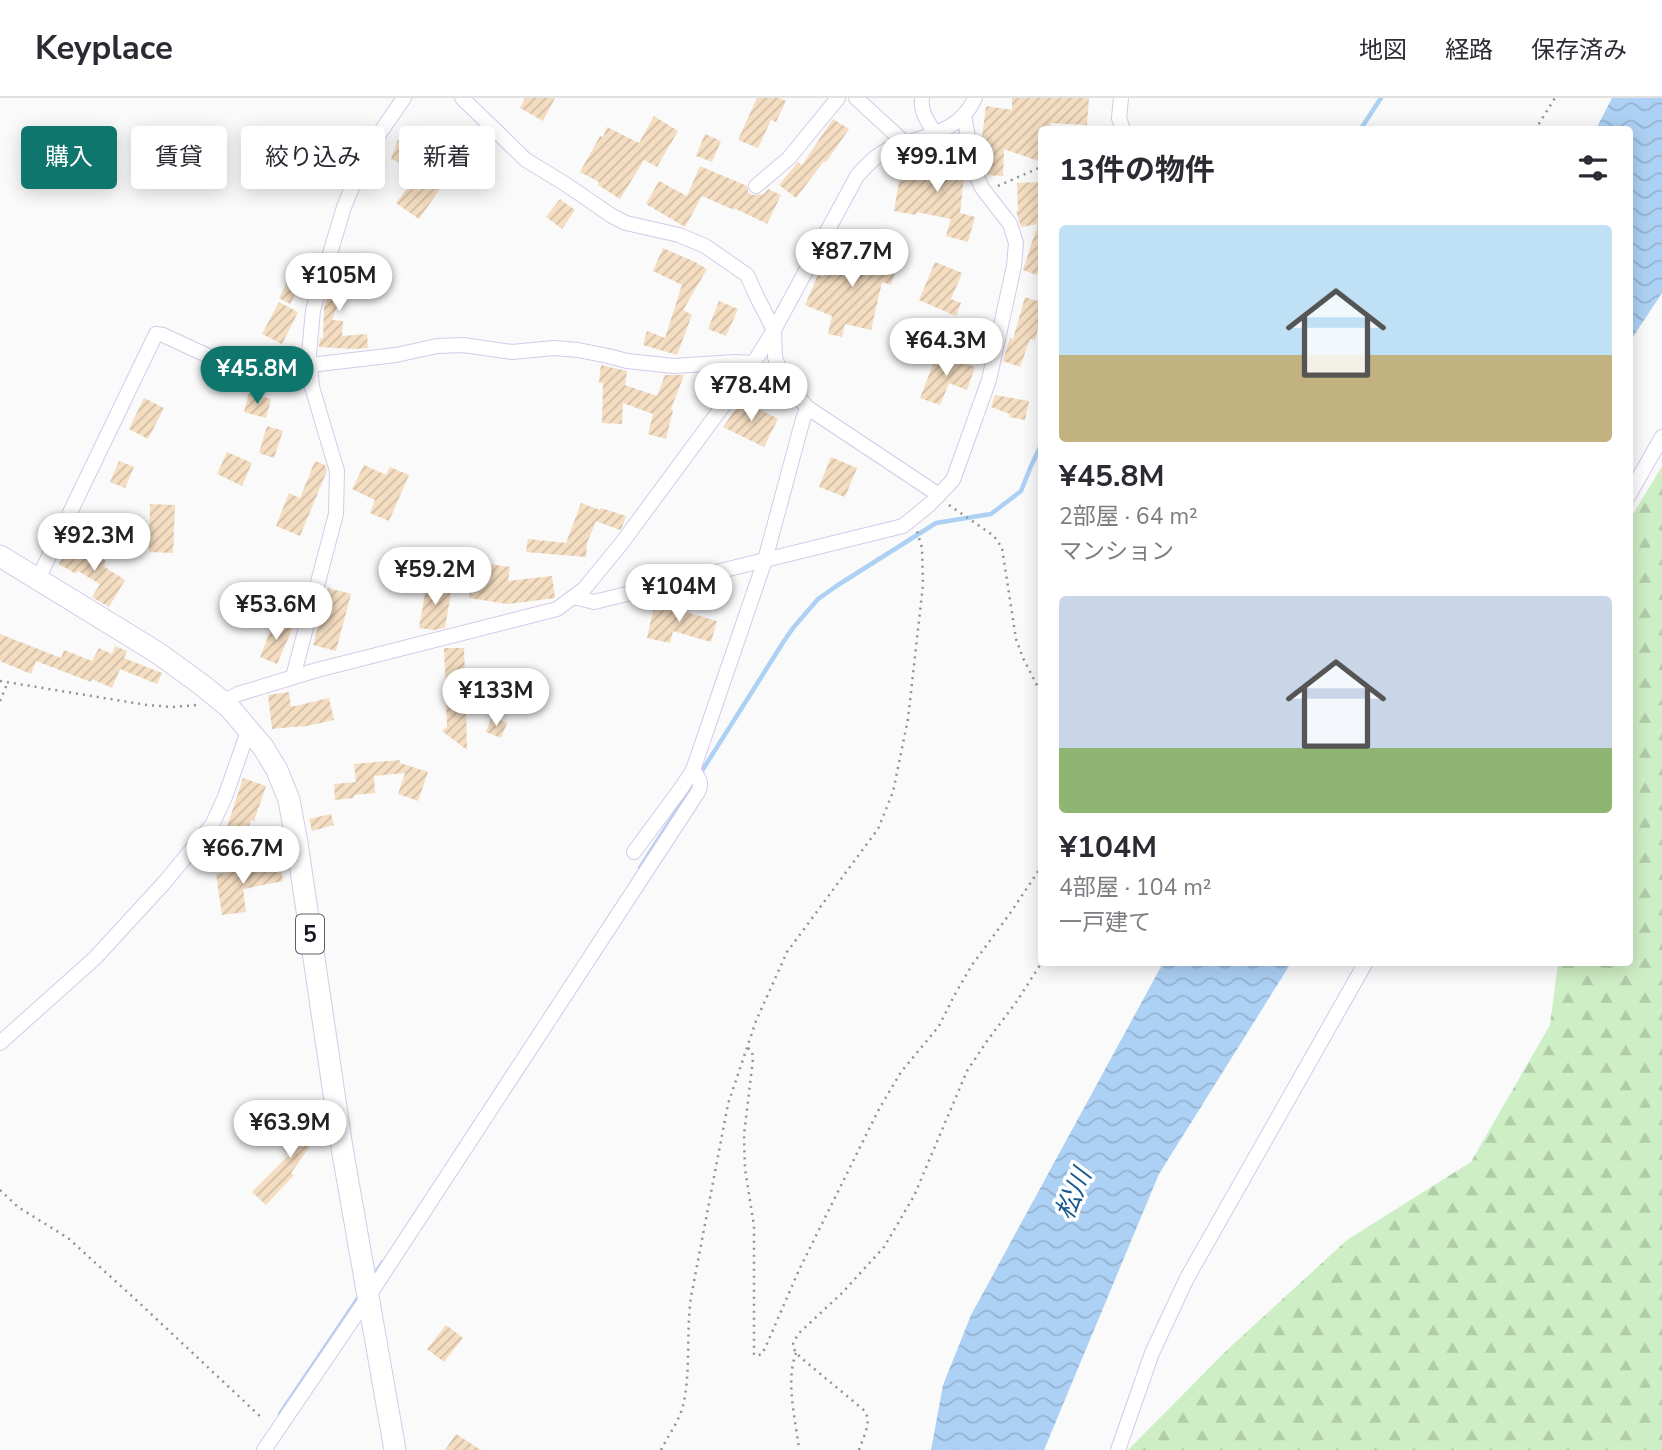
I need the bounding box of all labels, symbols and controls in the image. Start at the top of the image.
text: Keyplace [35,26,173,71]
text: 地図 [1359,34,1407,66]
text: 経路 [1445,34,1493,66]
text: 保存済み [1531,34,1627,66]
chip: 購入 [21,126,117,189]
chip: 賃貸 [131,126,227,189]
chip: 絞り込み [241,126,385,189]
chip: 新着 [399,126,495,189]
pin: ¥99.1M [880,134,994,194]
text: ¥99.1M [897,141,977,172]
icon: filters [1574,149,1612,187]
text: 13件の物件 [1059,150,1215,191]
pin: ¥87.7M [795,230,909,289]
text: ¥87.7M [812,236,892,267]
pin: ¥105M [290,254,388,313]
text: ¥105M [301,260,377,291]
icon: home [1273,270,1399,396]
pin: ¥64.3M [889,318,1003,378]
text: ¥64.3M [906,325,986,356]
pin: ¥45.8M [200,346,314,406]
text: ¥45.8M [217,353,297,384]
pin: ¥78.4M [694,364,808,423]
text: ¥78.4M [711,370,791,401]
text: ¥45.8M [1059,456,1164,497]
text: 2部屋 · 64 m² [1059,501,1198,532]
pin: ¥92.3M [37,514,151,573]
text: ¥92.3M [54,520,134,551]
text: マンション [1059,536,1174,567]
pin: ¥59.2M [378,547,492,607]
text: ¥59.2M [395,554,475,585]
pin: ¥104M [630,564,728,624]
text: ¥104M [641,571,717,602]
pin: ¥53.6M [219,582,333,642]
text: ¥53.6M [236,589,316,620]
icon: home [1273,641,1399,767]
pin: ¥133M [447,668,545,728]
text: ¥133M [458,675,534,706]
pin: ¥66.7M [186,826,300,886]
text: ¥104M [1059,827,1157,868]
text: ¥66.7M [203,833,283,864]
text: 4部屋 · 104 m² [1059,872,1212,903]
text: 一戸建て [1059,907,1151,938]
road number: 5 [296,914,324,954]
pin: ¥63.9M [233,1100,347,1160]
text: ¥63.9M [250,1107,330,1138]
water label: 松川 [1047,1161,1101,1225]

